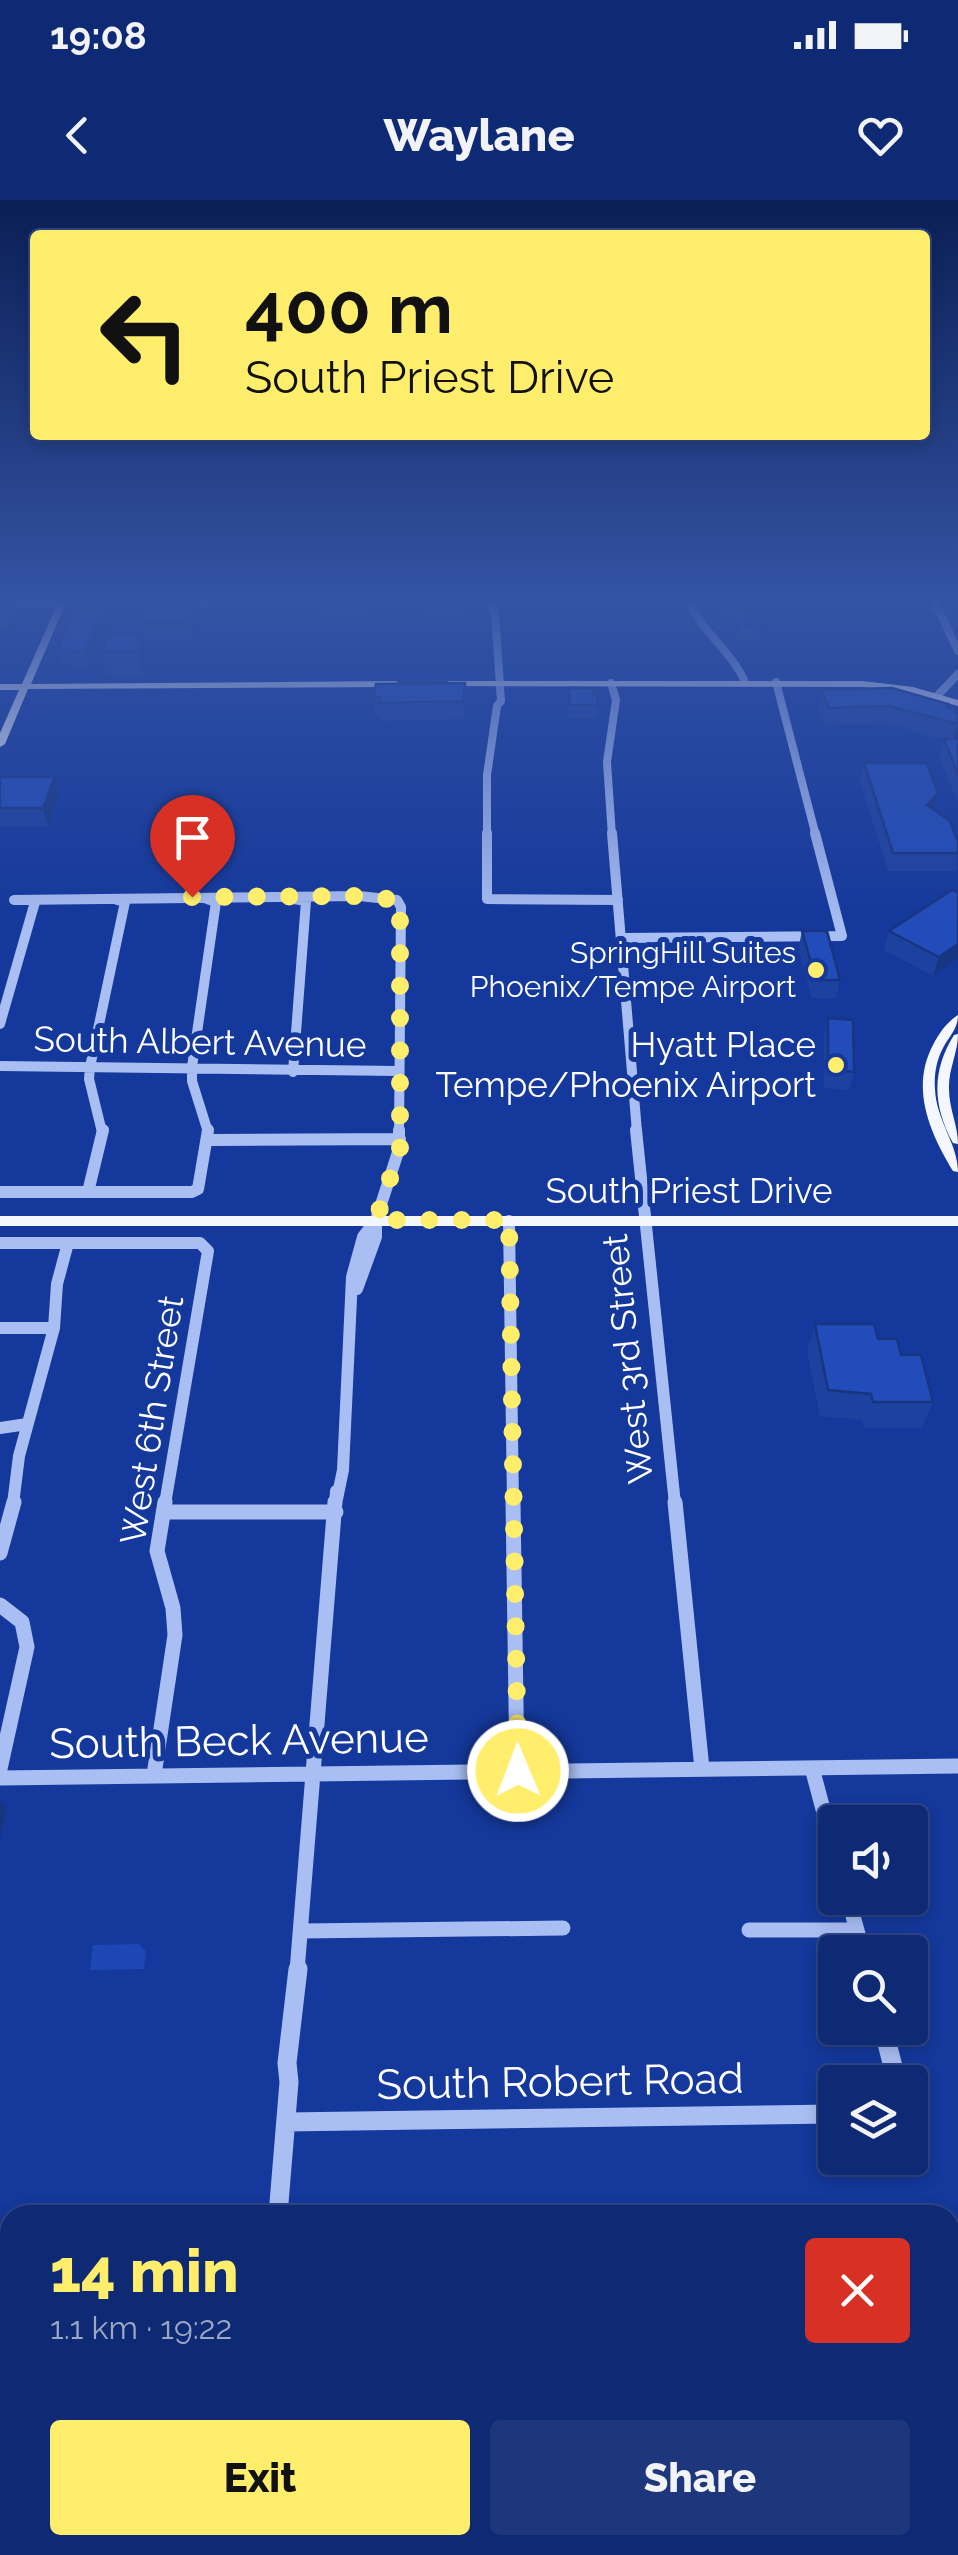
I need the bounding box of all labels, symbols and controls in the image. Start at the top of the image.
text: 19:08 [50,13,147,58]
icon: back [50,108,105,163]
icon: heart [853,108,908,163]
text: Waylane [383,109,575,162]
text: 400 m [245,267,453,349]
icon: left [80,270,210,400]
text: South Priest Drive [245,351,614,404]
pin [150,795,235,898]
icon: arrive [165,810,220,865]
place label: SpringHill Suites Phoenix/Tempe Airport [470,935,796,1004]
marker: SpringHill Suites Phoenix/Tempe Airport [805,959,827,981]
street label: South Albert Avenue [33,1018,367,1065]
place label: Hyatt Place Tempe/Phoenix Airport [436,1024,816,1105]
marker: Hyatt Place Tempe/Phoenix Airport [825,1054,847,1076]
street label: South Priest Drive [545,1170,833,1211]
street label: West 3rd Street [594,1232,661,1486]
street label: West 6th Street [112,1292,191,1547]
street label: South Beck Avenue [49,1713,429,1768]
position arrow [466,1719,570,1823]
map controls [818,1805,928,2175]
button: sound [818,1805,928,1915]
button: search [818,1935,928,2045]
street label: South Robert Road [376,2054,744,2109]
button: layers [818,2065,928,2175]
text: 14 min [50,2236,239,2306]
button: close [805,2238,910,2343]
text: 1.1 km · 19:22 [50,2309,232,2346]
button: Exit [50,2420,470,2535]
button: Share [490,2420,910,2535]

